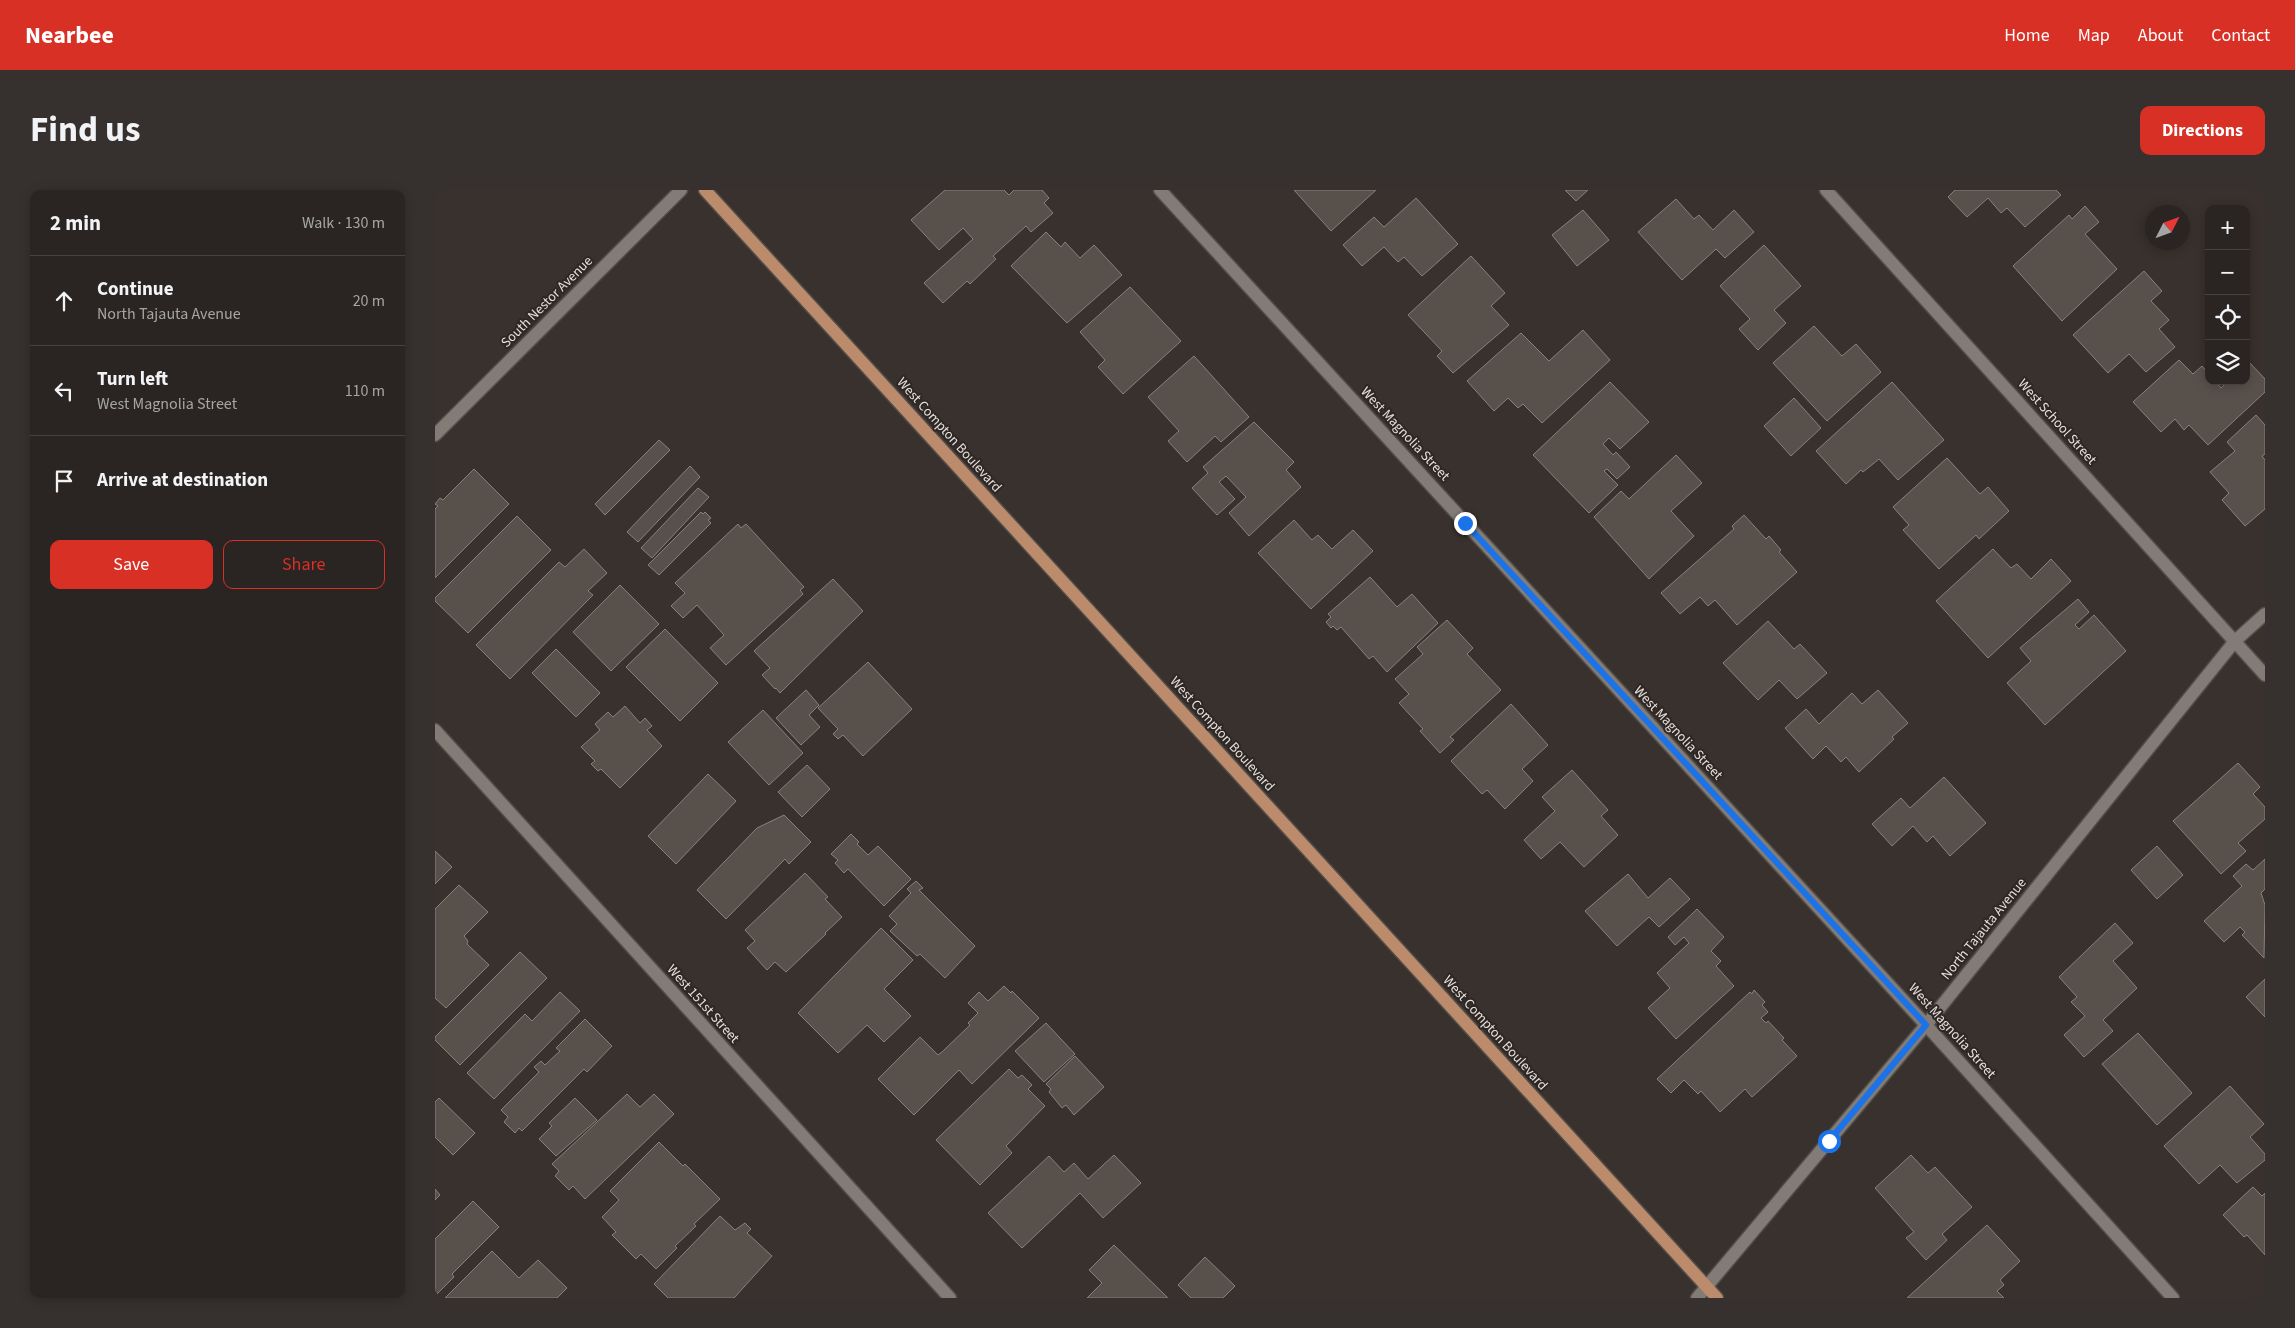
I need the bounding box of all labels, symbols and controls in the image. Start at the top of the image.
text: Nearbee [25,18,114,53]
text: Home [2004,23,2050,48]
text: Map [2078,23,2110,48]
text: About [2138,23,2183,48]
text: Contact [2211,23,2270,48]
text: Find us [30,105,140,155]
button: Directions [2140,106,2265,155]
north arrow [2145,205,2190,250]
map controls [2205,205,2250,385]
button: + [2205,205,2250,250]
text: 2 min [50,208,101,238]
text: Walk · 130 m [302,212,385,234]
button: − [2205,250,2250,295]
street label: South Nestor Avenue [497,252,597,352]
text: Continue [97,276,174,303]
icon: ahead [50,287,78,315]
text: 20 m [353,290,385,312]
button: locate [2205,295,2250,340]
text: North Tajauta Avenue [97,303,241,325]
button: layers [2205,340,2250,385]
text: Turn left [97,366,168,393]
street label: West Compton Boulevard [892,373,1006,497]
street label: West School Street [2013,375,2101,469]
icon: left [50,377,78,405]
text: 110 m [345,380,385,402]
street label: West Magnolia Street [1356,382,1454,486]
text: West Magnolia Street [97,393,237,415]
icon: arrive [50,467,78,495]
text: Arrive at destination [97,467,268,494]
route end [1454,512,1477,535]
button: Save [50,540,213,589]
button: Share [223,540,385,589]
street label: West Compton Boulevard [1165,672,1279,796]
street label: West Magnolia Street [1629,681,1727,785]
street label: North Tajauta Avenue [1937,874,2031,984]
street label: West 151st Street [662,960,744,1048]
street label: West Compton Boulevard [1438,971,1552,1095]
street label: West Magnolia Street [1904,979,2001,1083]
route start [1818,1130,1841,1153]

